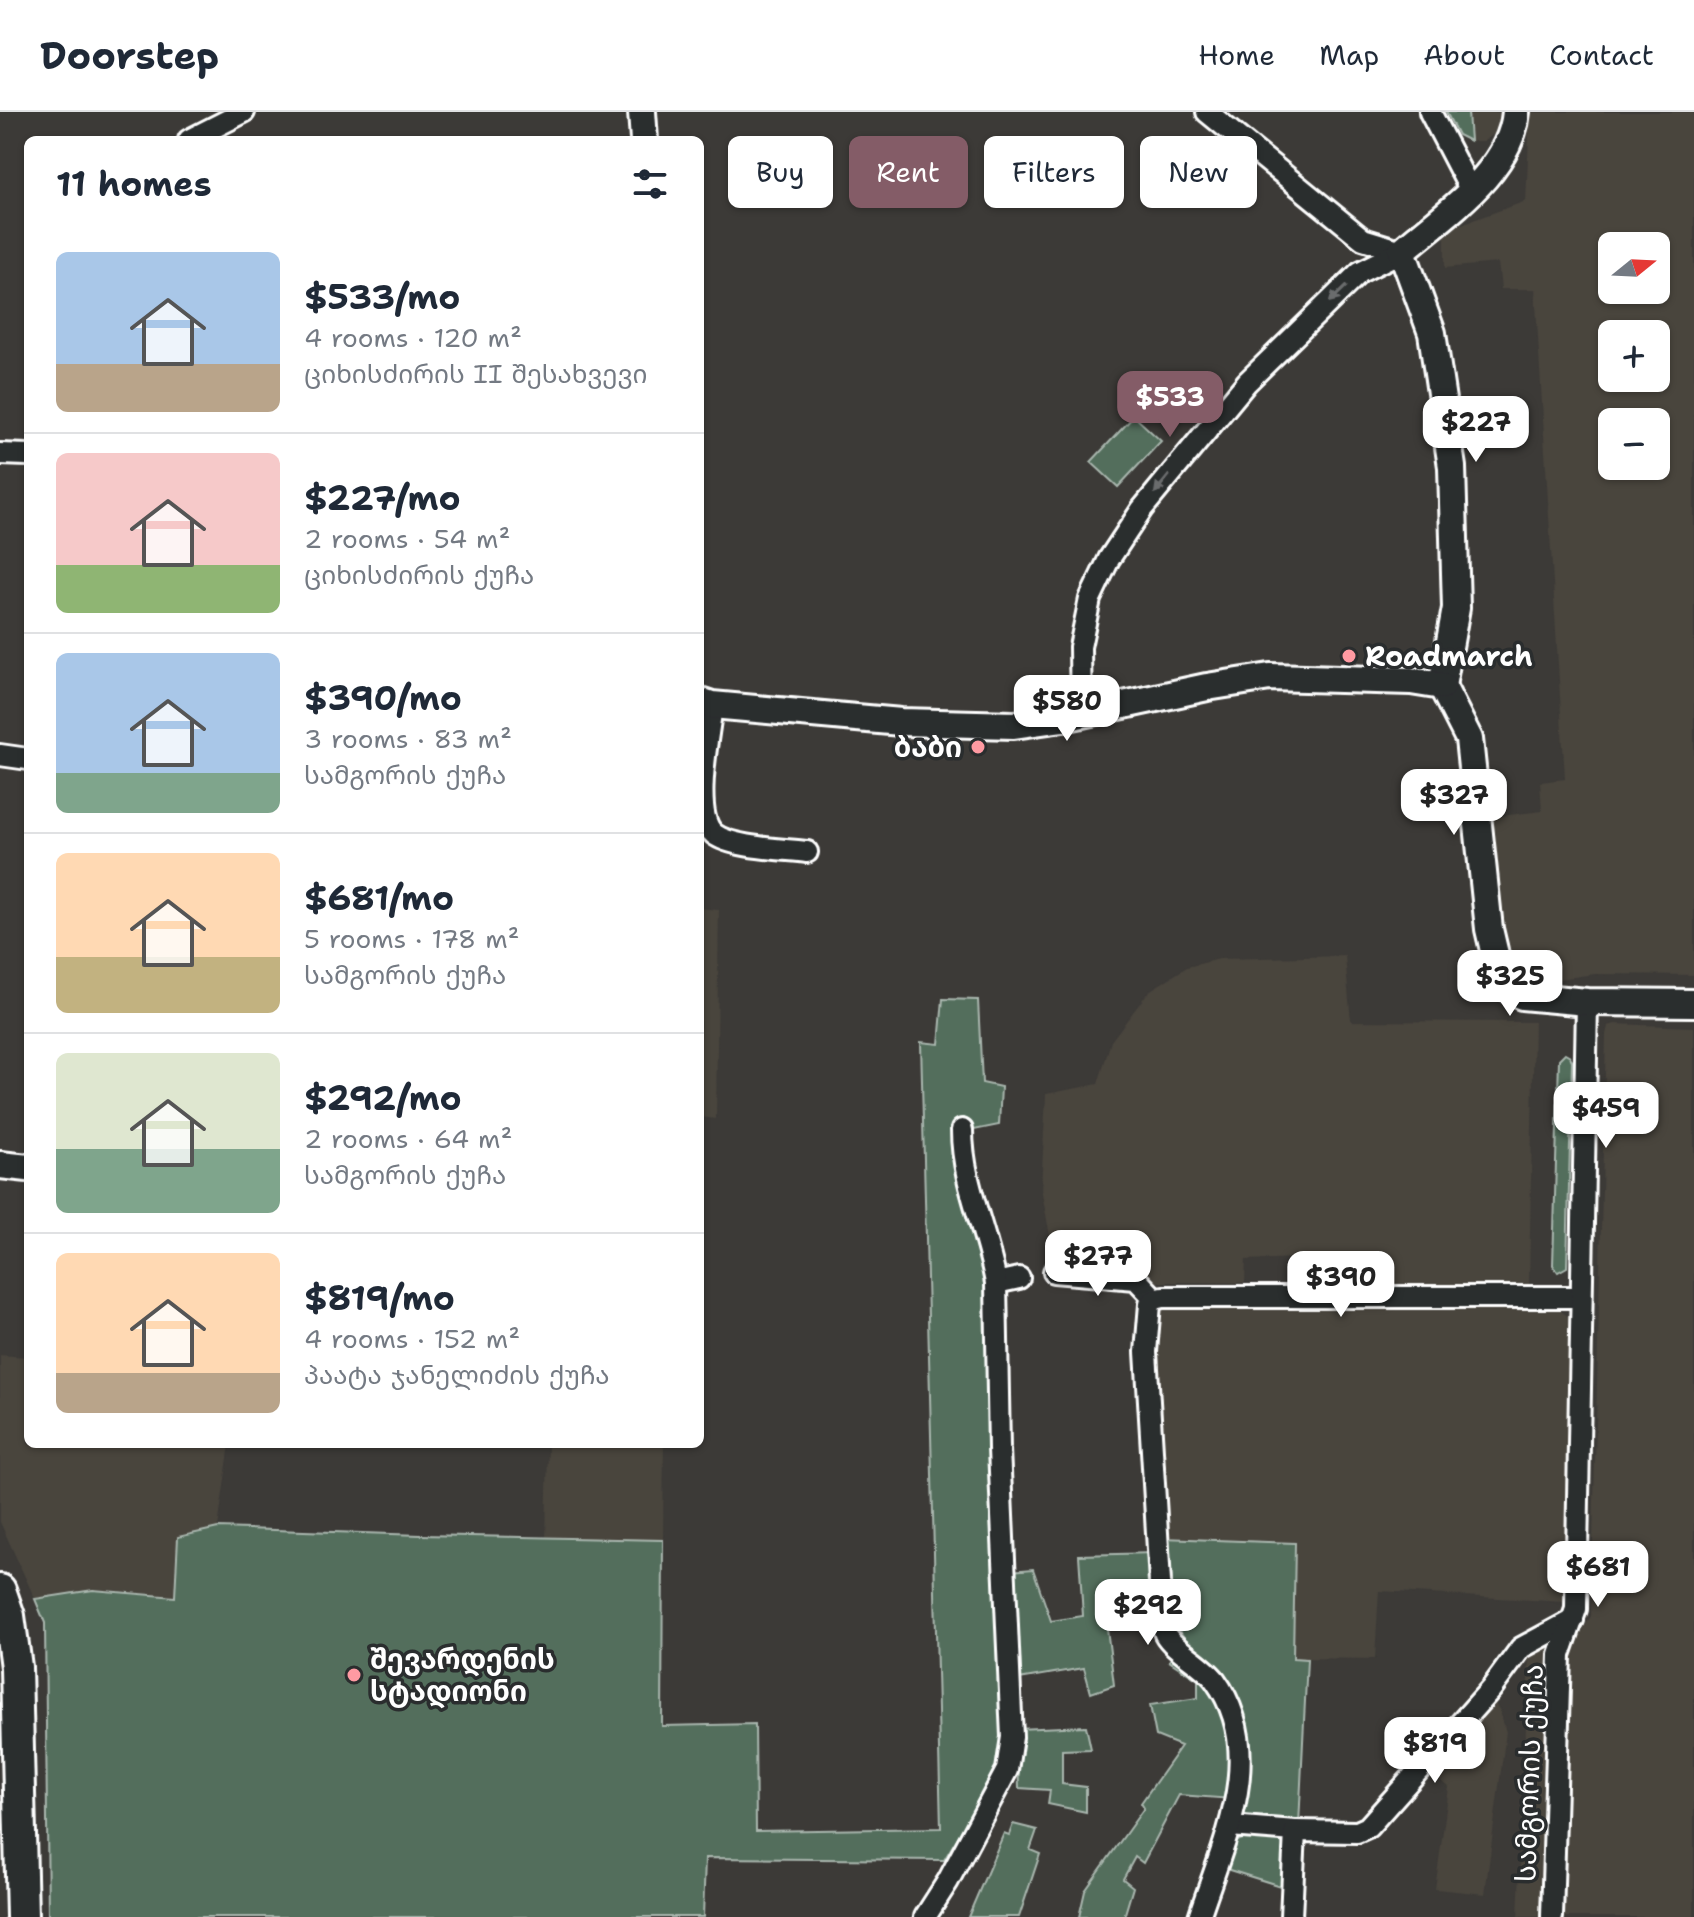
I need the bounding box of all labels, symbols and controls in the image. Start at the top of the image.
text: Doorstep [40,30,219,81]
text: Home [1198,36,1275,74]
text: Map [1319,36,1379,74]
text: About [1423,36,1505,74]
text: Contact [1549,36,1654,74]
chip: Buy [728,136,833,208]
chip: Rent [849,136,968,208]
chip: Filters [984,136,1124,208]
chip: New [1140,136,1257,208]
text: 11 homes [56,161,212,207]
icon: filters [628,162,672,206]
north arrow [1598,232,1670,304]
map controls [1598,232,1670,480]
text: $533/mo [304,274,460,320]
icon: home [120,284,216,380]
one-way arrow [1329,284,1348,302]
text: 4 rooms · 120 m² [304,320,522,355]
button: + [1598,320,1670,392]
text: ციხისძირის II შესახვევი [304,356,647,391]
pin: $533 [1123,371,1217,439]
text: $533 [1135,379,1205,414]
pin: $227 [1429,396,1523,464]
text: $227 [1441,404,1511,439]
button: − [1598,408,1670,480]
one-way arrow [1154,474,1171,494]
text: $227/mo [304,475,461,521]
icon: home [120,485,216,581]
text: 2 rooms · 54 m² [304,521,510,556]
text: ციხისძირის ქუჩა [304,557,534,592]
place label: Roadmarch [1365,637,1533,675]
marker: Roadmarch [1340,647,1358,665]
text: $390/mo [304,675,462,721]
pin: $580 [1020,675,1114,743]
text: $580 [1032,683,1102,718]
icon: home [120,685,216,781]
text: 3 rooms · 83 m² [304,721,512,756]
place label: ბაბი [894,728,962,766]
marker: ბაბი [969,738,987,756]
text: სამგორის ქუჩა [304,757,506,792]
pin: $327 [1407,769,1501,837]
text: $327 [1419,777,1489,812]
text: $681/mo [304,875,454,921]
icon: home [120,885,216,981]
text: 5 rooms · 178 m² [304,921,520,956]
pin: $325 [1463,950,1557,1018]
text: სამგორის ქუჩა [304,957,506,992]
text: $325 [1475,958,1545,993]
text: $292/mo [304,1075,462,1121]
pin: $459 [1559,1082,1653,1150]
icon: home [120,1085,216,1181]
text: $459 [1572,1090,1640,1125]
text: 2 rooms · 64 m² [304,1121,512,1156]
text: სამგორის ქუჩა [304,1157,506,1192]
pin: $277 [1051,1230,1145,1298]
text: $277 [1063,1238,1133,1273]
pin: $390 [1294,1251,1388,1319]
text: $390 [1305,1259,1377,1294]
text: $819/mo [304,1275,455,1321]
icon: home [120,1285,216,1381]
text: 4 rooms · 152 m² [304,1321,520,1356]
text: პაატა ჯანელიძის ქუჩა [304,1357,610,1392]
pin: $681 [1551,1541,1645,1609]
text: $681 [1565,1549,1631,1584]
pin: $292 [1101,1579,1195,1647]
text: $292 [1113,1587,1183,1622]
place label: შევარდენის სტადიონი [370,1640,555,1710]
street label: სამგორის ქუჩა [1506,1664,1552,1882]
marker: შევარდენის სტადიონი [345,1666,363,1684]
pin: $819 [1388,1717,1482,1785]
text: $819 [1402,1725,1468,1760]

